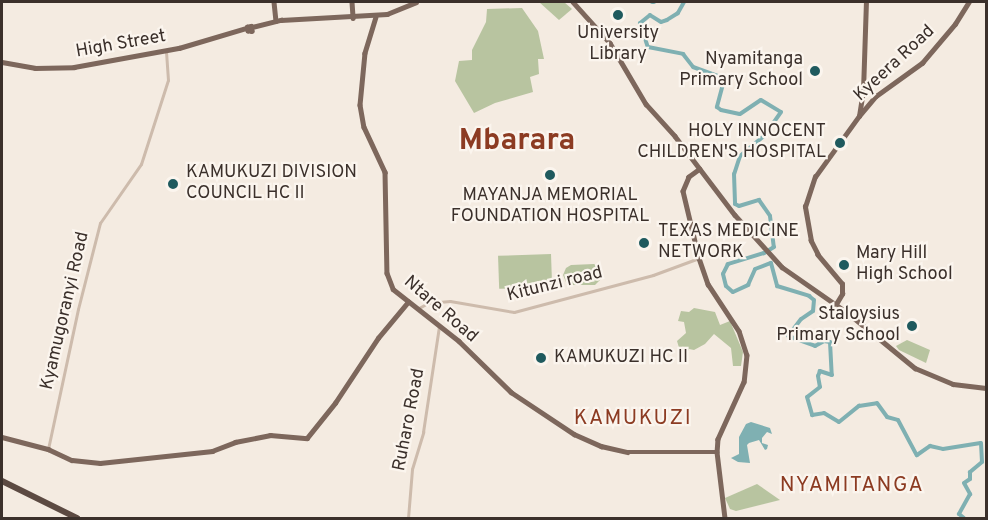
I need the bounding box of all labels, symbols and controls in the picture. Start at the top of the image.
marker: University Library [611,8,625,22]
street label: Kyeera Road [850,21,940,107]
place label: University Library [577,24,659,66]
street label: High Street [74,26,168,64]
place label: Nyamitanga Primary School [679,50,803,92]
marker: Nyamitanga Primary School [808,64,822,78]
place label: HOLY INNOCENT CHILDREN'S HOSPITAL [637,122,826,164]
district label: Mbarara [459,124,575,160]
marker: HOLY INNOCENT CHILDREN'S HOSPITAL [831,134,849,152]
place label: KAMUKUZI DIVISION COUNCIL HC II [186,163,357,206]
marker: MAYANJA MEMORIAL FOUNDATION HOSPITAL [541,166,559,184]
marker: KAMUKUZI DIVISION COUNCIL HC II [164,175,182,193]
place label: MAYANJA MEMORIAL FOUNDATION HOSPITAL [451,186,649,228]
place label: TEXAS MEDICINE NETWORK [658,222,799,264]
street label: Kyamugoranyi Road [37,230,95,392]
marker: TEXAS MEDICINE NETWORK [635,234,653,252]
place label: Mary Hill High School [856,244,953,286]
marker: Mary Hill High School [837,258,851,272]
street label: Kitunzi road [505,263,605,307]
street label: Ntare Road [398,272,482,348]
place label: Staloysius Primary School [776,305,900,348]
marker: Staloysius Primary School [905,319,919,333]
place label: KAMUKUZI HC II [554,347,688,369]
marker: KAMUKUZI HC II [532,349,550,367]
street label: Ruharo Road [389,367,431,473]
district label: KAMUKUZI [574,406,692,432]
district label: NYAMITANGA [780,473,924,499]

